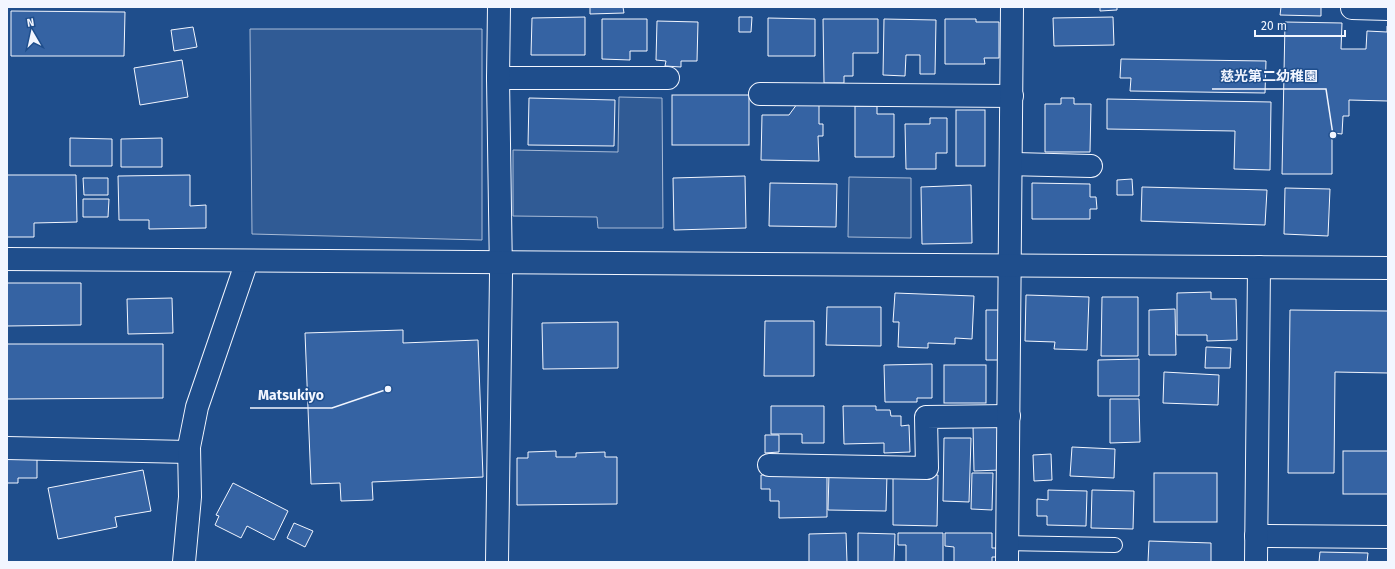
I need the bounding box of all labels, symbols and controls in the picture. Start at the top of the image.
north arrow [12,12,52,52]
scale bar [1255,12,1345,38]
text: N [26,16,35,30]
text: 20 m [1261,19,1287,33]
callout: 慈光第二幼稚園 [1212,63,1326,89]
text: 慈光第二幼稚園 [1220,68,1318,85]
callout: Matsukiyo [250,382,332,408]
text: Matsukiyo [258,387,324,404]

